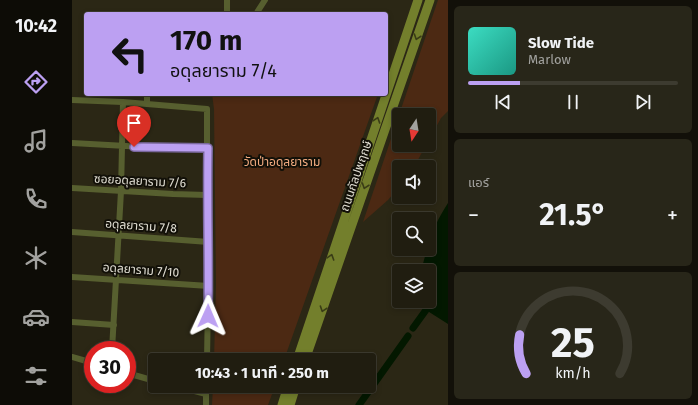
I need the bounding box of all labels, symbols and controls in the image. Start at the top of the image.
text: 10:42 [15,15,57,37]
text: 170 m [170,24,242,57]
icon: left [104,28,156,80]
one-way arrow [413,33,422,40]
text: Slow Tide [528,34,594,52]
text: Marlow [528,52,571,67]
text: อดุลยาราม 7/4 [170,60,277,82]
icon: directions [22,68,50,96]
icon: previous [492,91,514,113]
icon: pause [562,91,584,113]
icon: next [632,91,654,113]
pin [117,106,151,147]
north arrow [392,108,436,152]
map controls [392,108,436,308]
icon: arrive [123,112,145,134]
one-way arrow [373,117,381,124]
icon: music [22,127,50,155]
street label: ถนนกัลปพฤกษ์ [337,139,375,213]
park label: วัดป่าอดุลยาราม [244,155,320,169]
button: sound [392,160,436,204]
street label: ซอยอดุลยาราม 7/6 [94,172,186,190]
text: แอร์ [468,175,489,190]
one-way arrow [362,183,370,190]
icon: phone [22,185,50,213]
text: 21.5° [539,197,607,233]
text: − [468,202,479,229]
text: + [667,202,678,229]
button: search [392,212,436,256]
street label: อดุลยาราม 7/8 [105,217,178,236]
icon: climate [22,244,50,272]
one-way arrow [327,253,335,260]
street label: อดุลยาราม 7/10 [102,260,180,280]
button: layers [392,264,436,308]
position arrow [187,295,229,337]
icon: car [22,303,50,331]
one-way arrow [319,305,328,312]
text: 25 [551,317,595,367]
speed limit sign: 30 [84,341,136,393]
icon: filters [22,362,50,390]
text: 10:43 · 1 นาที · 250 m [195,364,329,382]
text: km/h [555,364,591,381]

